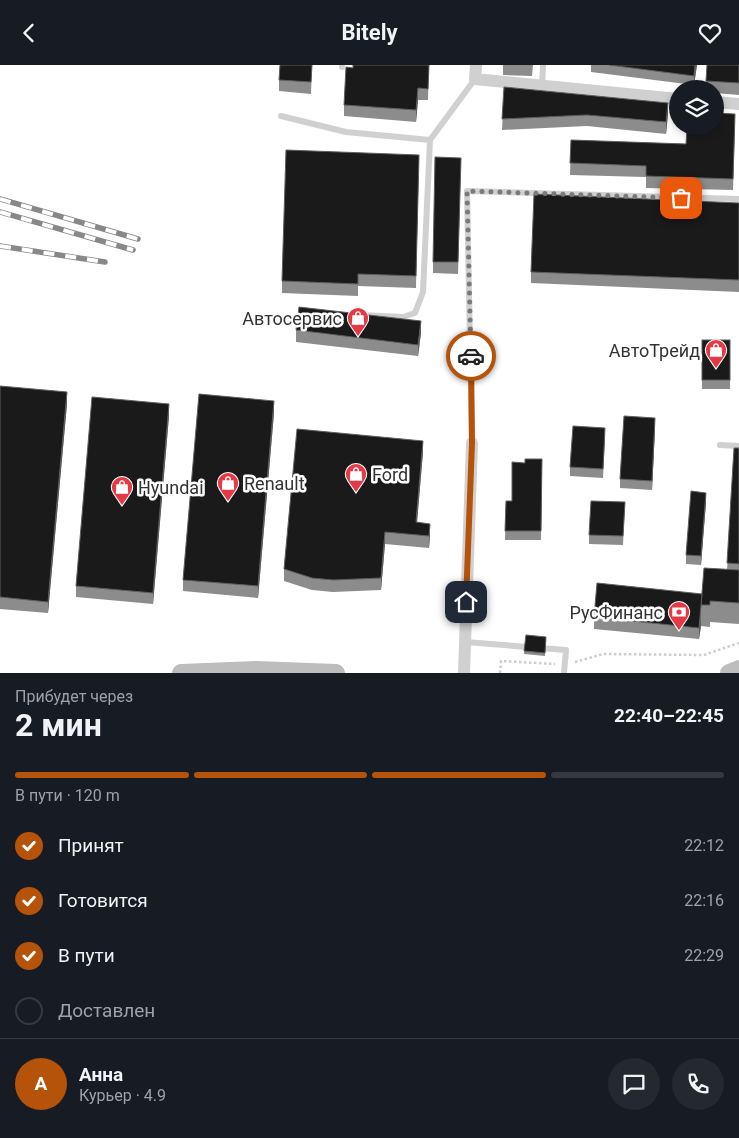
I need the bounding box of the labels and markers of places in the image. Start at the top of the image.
pin [660,177,702,219]
shop icon: Автосервис [346,306,370,337]
place label: Автосервис [242,308,342,329]
shop icon: АвтоТрейд [704,338,728,369]
place label: АвтоТрейд [609,340,700,361]
shop icon: Ford [344,462,368,493]
place label: Ford [372,464,408,485]
shop icon: Renault [216,471,240,502]
place label: Renault [244,473,305,494]
shop icon: Hyundai [110,475,134,506]
place label: Hyundai [138,477,204,498]
pin [445,581,487,623]
bank icon: РусФинанс [667,600,691,631]
place label: РусФинанс [569,602,663,623]

